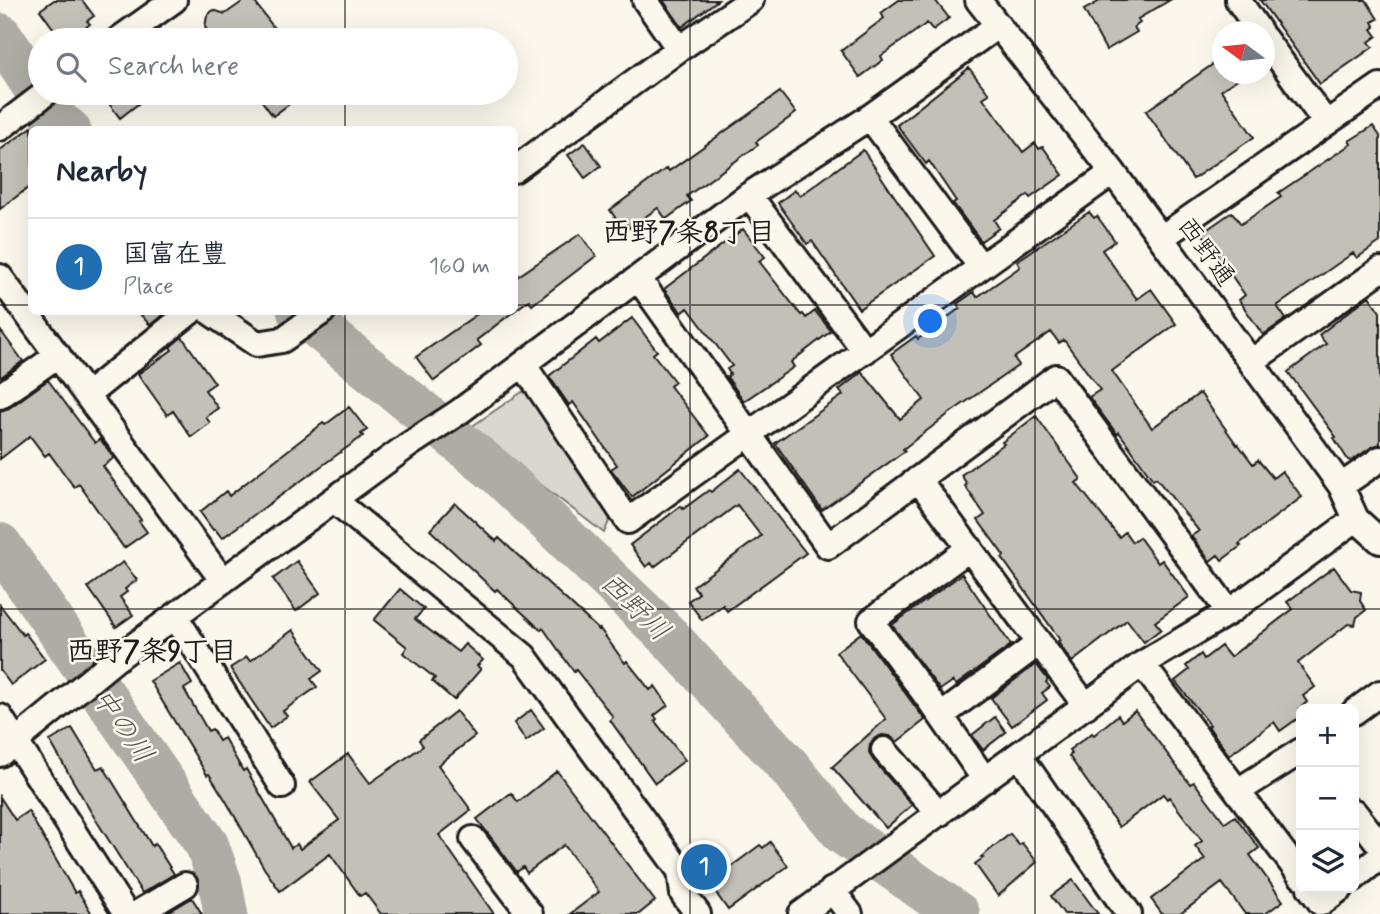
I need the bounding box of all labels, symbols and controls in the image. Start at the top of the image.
north arrow [1212,21,1275,84]
search box [28,28,518,105]
icon: search [52,48,90,86]
text: Search here [108,50,239,84]
text: Nearby [56,152,147,191]
street label: 西野通 [1169,211,1242,294]
district label: 西野7条8丁目 [603,215,775,252]
text: 国富在豊 [123,238,227,272]
text: 1 [74,252,84,282]
text: 160 m [429,252,490,282]
text: Place [123,272,174,302]
your location [913,304,947,338]
water label: 西野川 [591,565,677,650]
district label: 西野7条9丁目 [67,634,237,671]
water label: 中の川 [83,681,161,771]
map controls [1296,704,1359,893]
button: + [1296,704,1359,767]
button: − [1296,767,1359,830]
button: layers [1296,830,1359,893]
pin: 1 [681,841,727,893]

